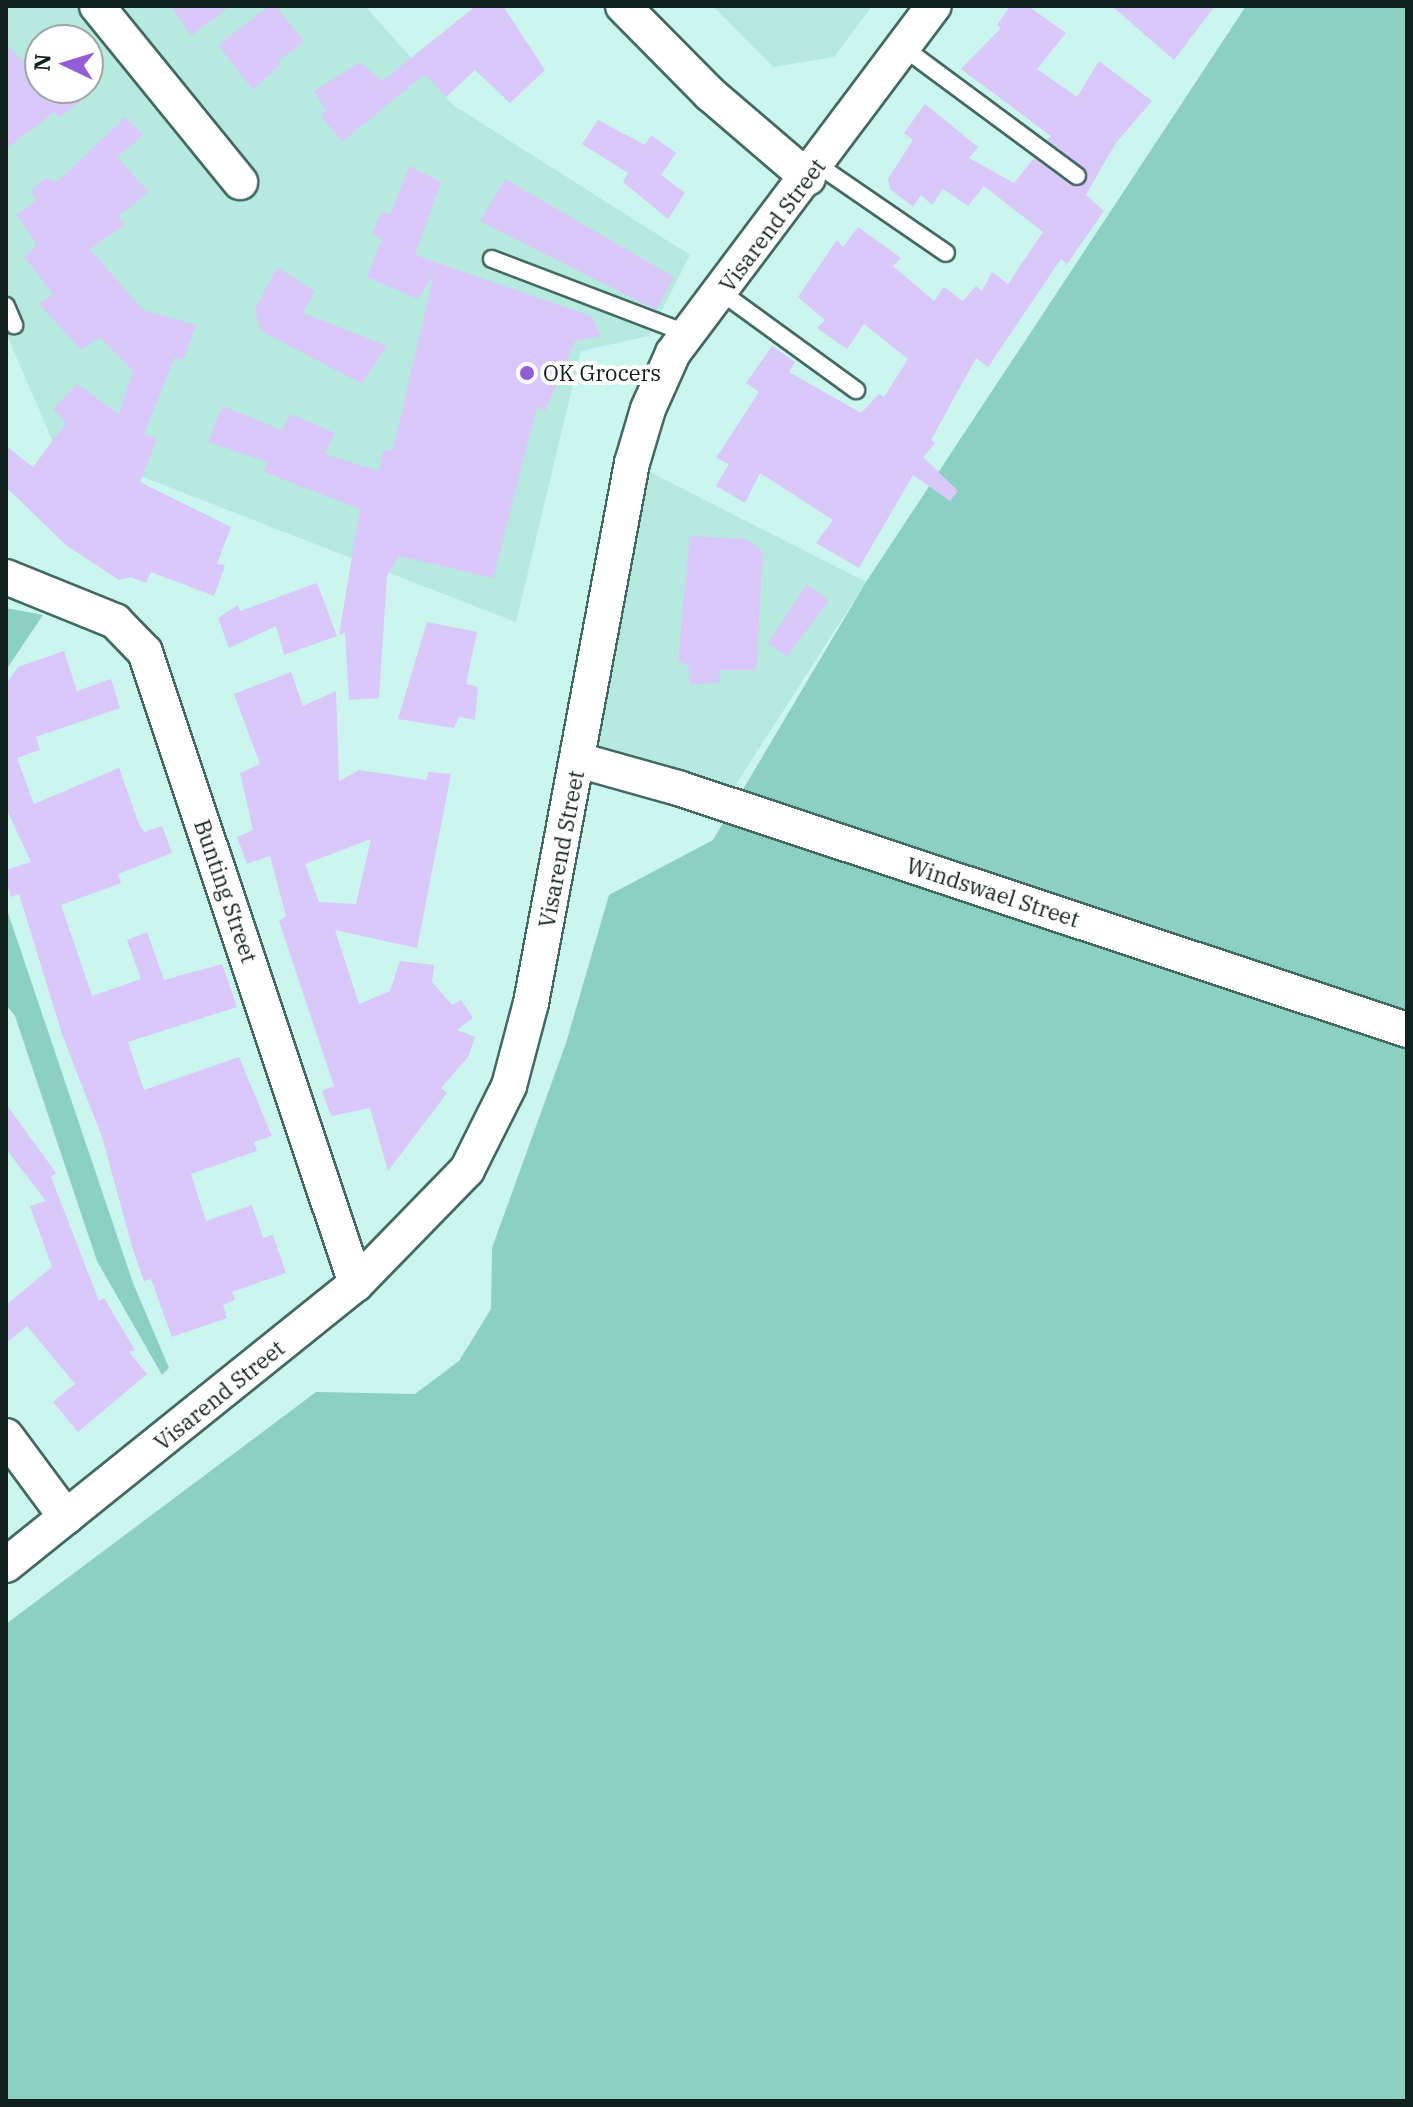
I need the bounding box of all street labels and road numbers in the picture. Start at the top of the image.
street label: Visarend Street [713,153,831,297]
street label: Visarend Street [533,768,589,930]
street label: Bunting Street [189,816,263,966]
street label: Windswael Street [903,852,1083,932]
street label: Visarend Street [149,1334,289,1456]

